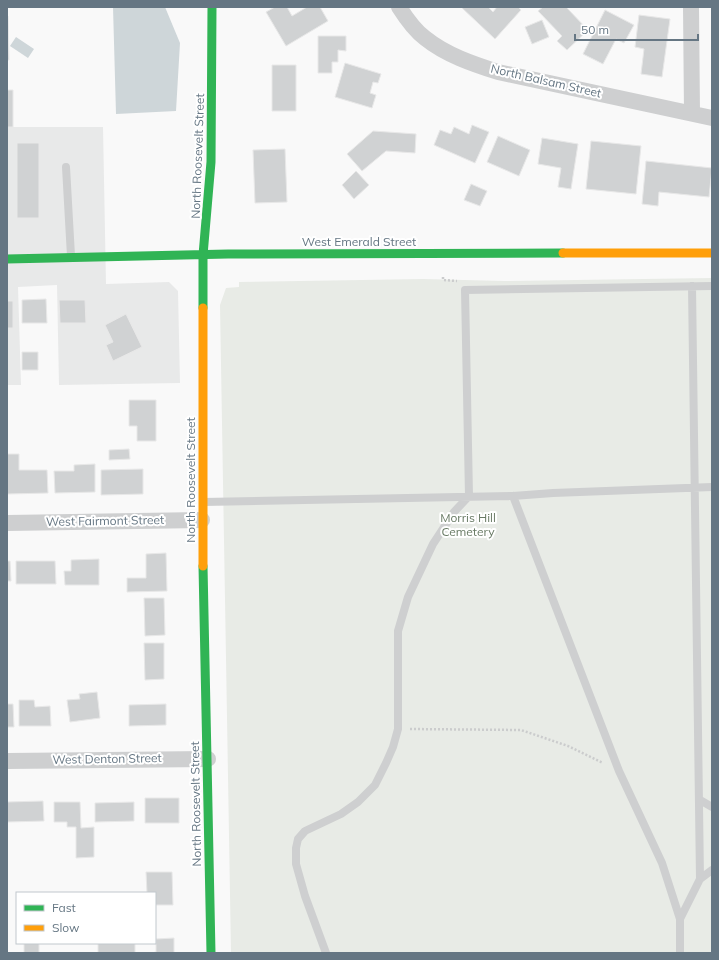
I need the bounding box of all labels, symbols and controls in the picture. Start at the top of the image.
scale bar [575,16,698,42]
text: 50 m [581,22,609,37]
street label: North Balsam Street [489,60,603,101]
street label: North Roosevelt Street [188,93,207,219]
street label: West Emerald Street [302,234,416,249]
street label: North Roosevelt Street [183,417,198,543]
park label: Morris Hill Cemetery [440,510,496,539]
street label: West Fairmont Street [46,512,164,529]
street label: North Roosevelt Street [187,741,204,867]
street label: West Denton Street [52,750,162,767]
legend [16,892,156,944]
text: Fast [52,900,76,915]
text: Slow [52,920,80,935]

